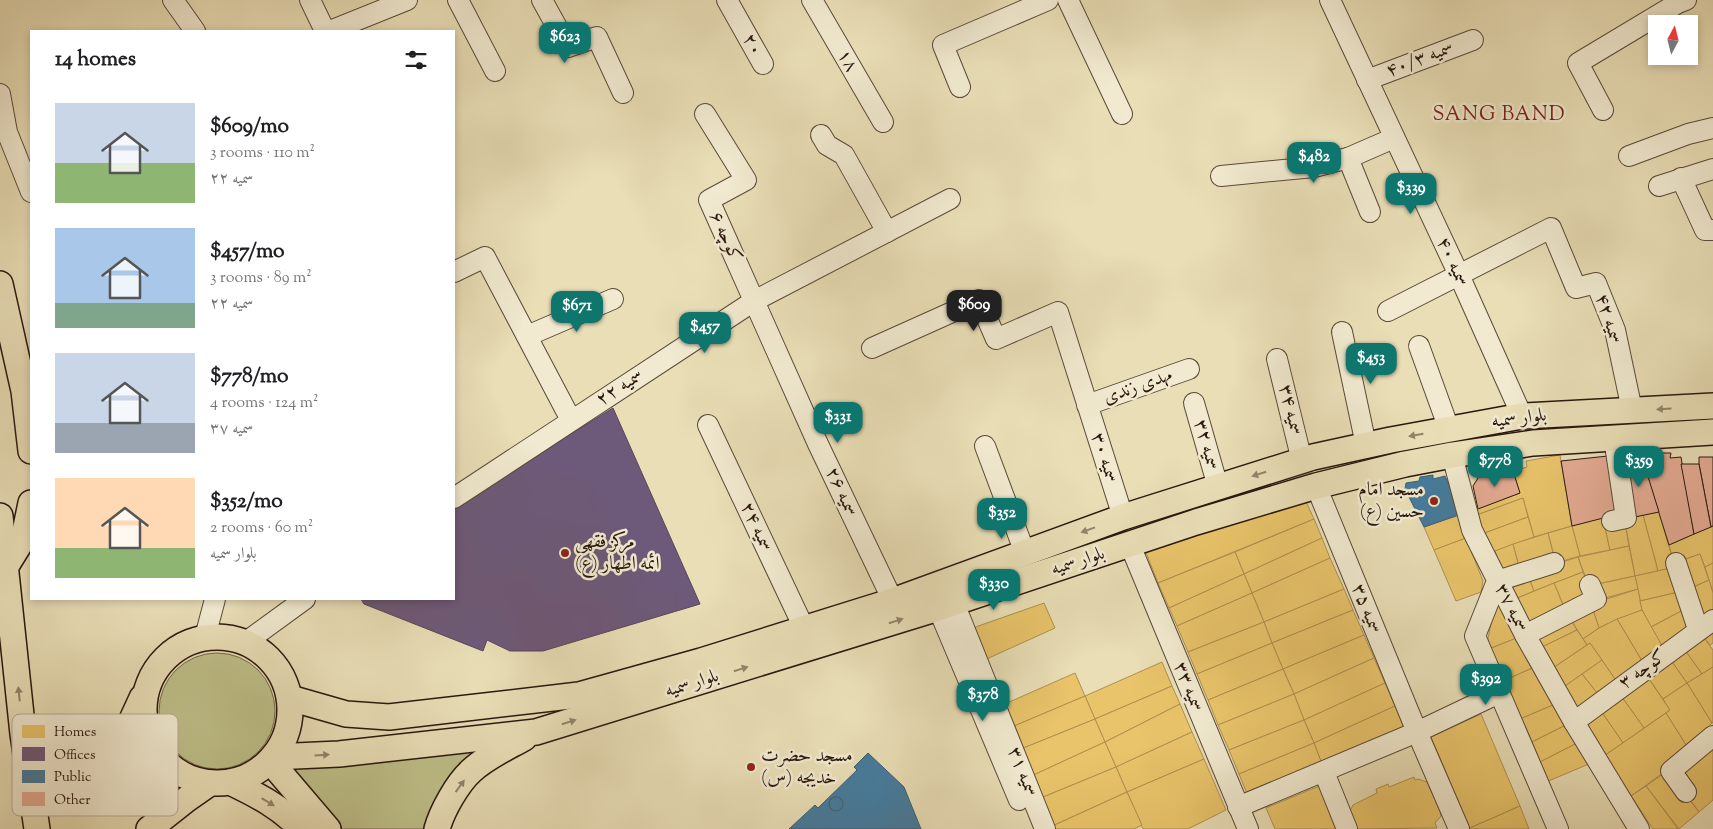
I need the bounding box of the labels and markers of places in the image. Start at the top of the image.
pin: $623 [535,22,595,64]
pin: $482 [1284,142,1344,184]
pin: $339 [1381,172,1441,215]
pin: $671 [547,290,607,333]
pin: $609 [944,290,1004,332]
pin: $457 [675,312,735,354]
pin: $453 [1341,342,1401,385]
pin: $331 [808,402,868,444]
pin: $778 [1465,446,1525,488]
pin: $359 [1609,446,1669,488]
place label: مسجد امام حسین (ع) [1358,477,1424,526]
marker: مسجد امام حسین (ع) [1428,495,1440,507]
pin: $352 [972,498,1032,540]
place label: مرکز فقهی ائمه اطهار (ع) [575,529,660,578]
marker: مرکز فقهی ائمه اطهار (ع) [559,547,571,559]
pin: $330 [964,568,1024,611]
pin: $392 [1456,664,1516,706]
pin: $378 [953,680,1013,722]
place label: مسجد حضرت خدیجه (س) [761,743,853,792]
marker: مسجد حضرت خدیجه (س) [745,761,757,773]

